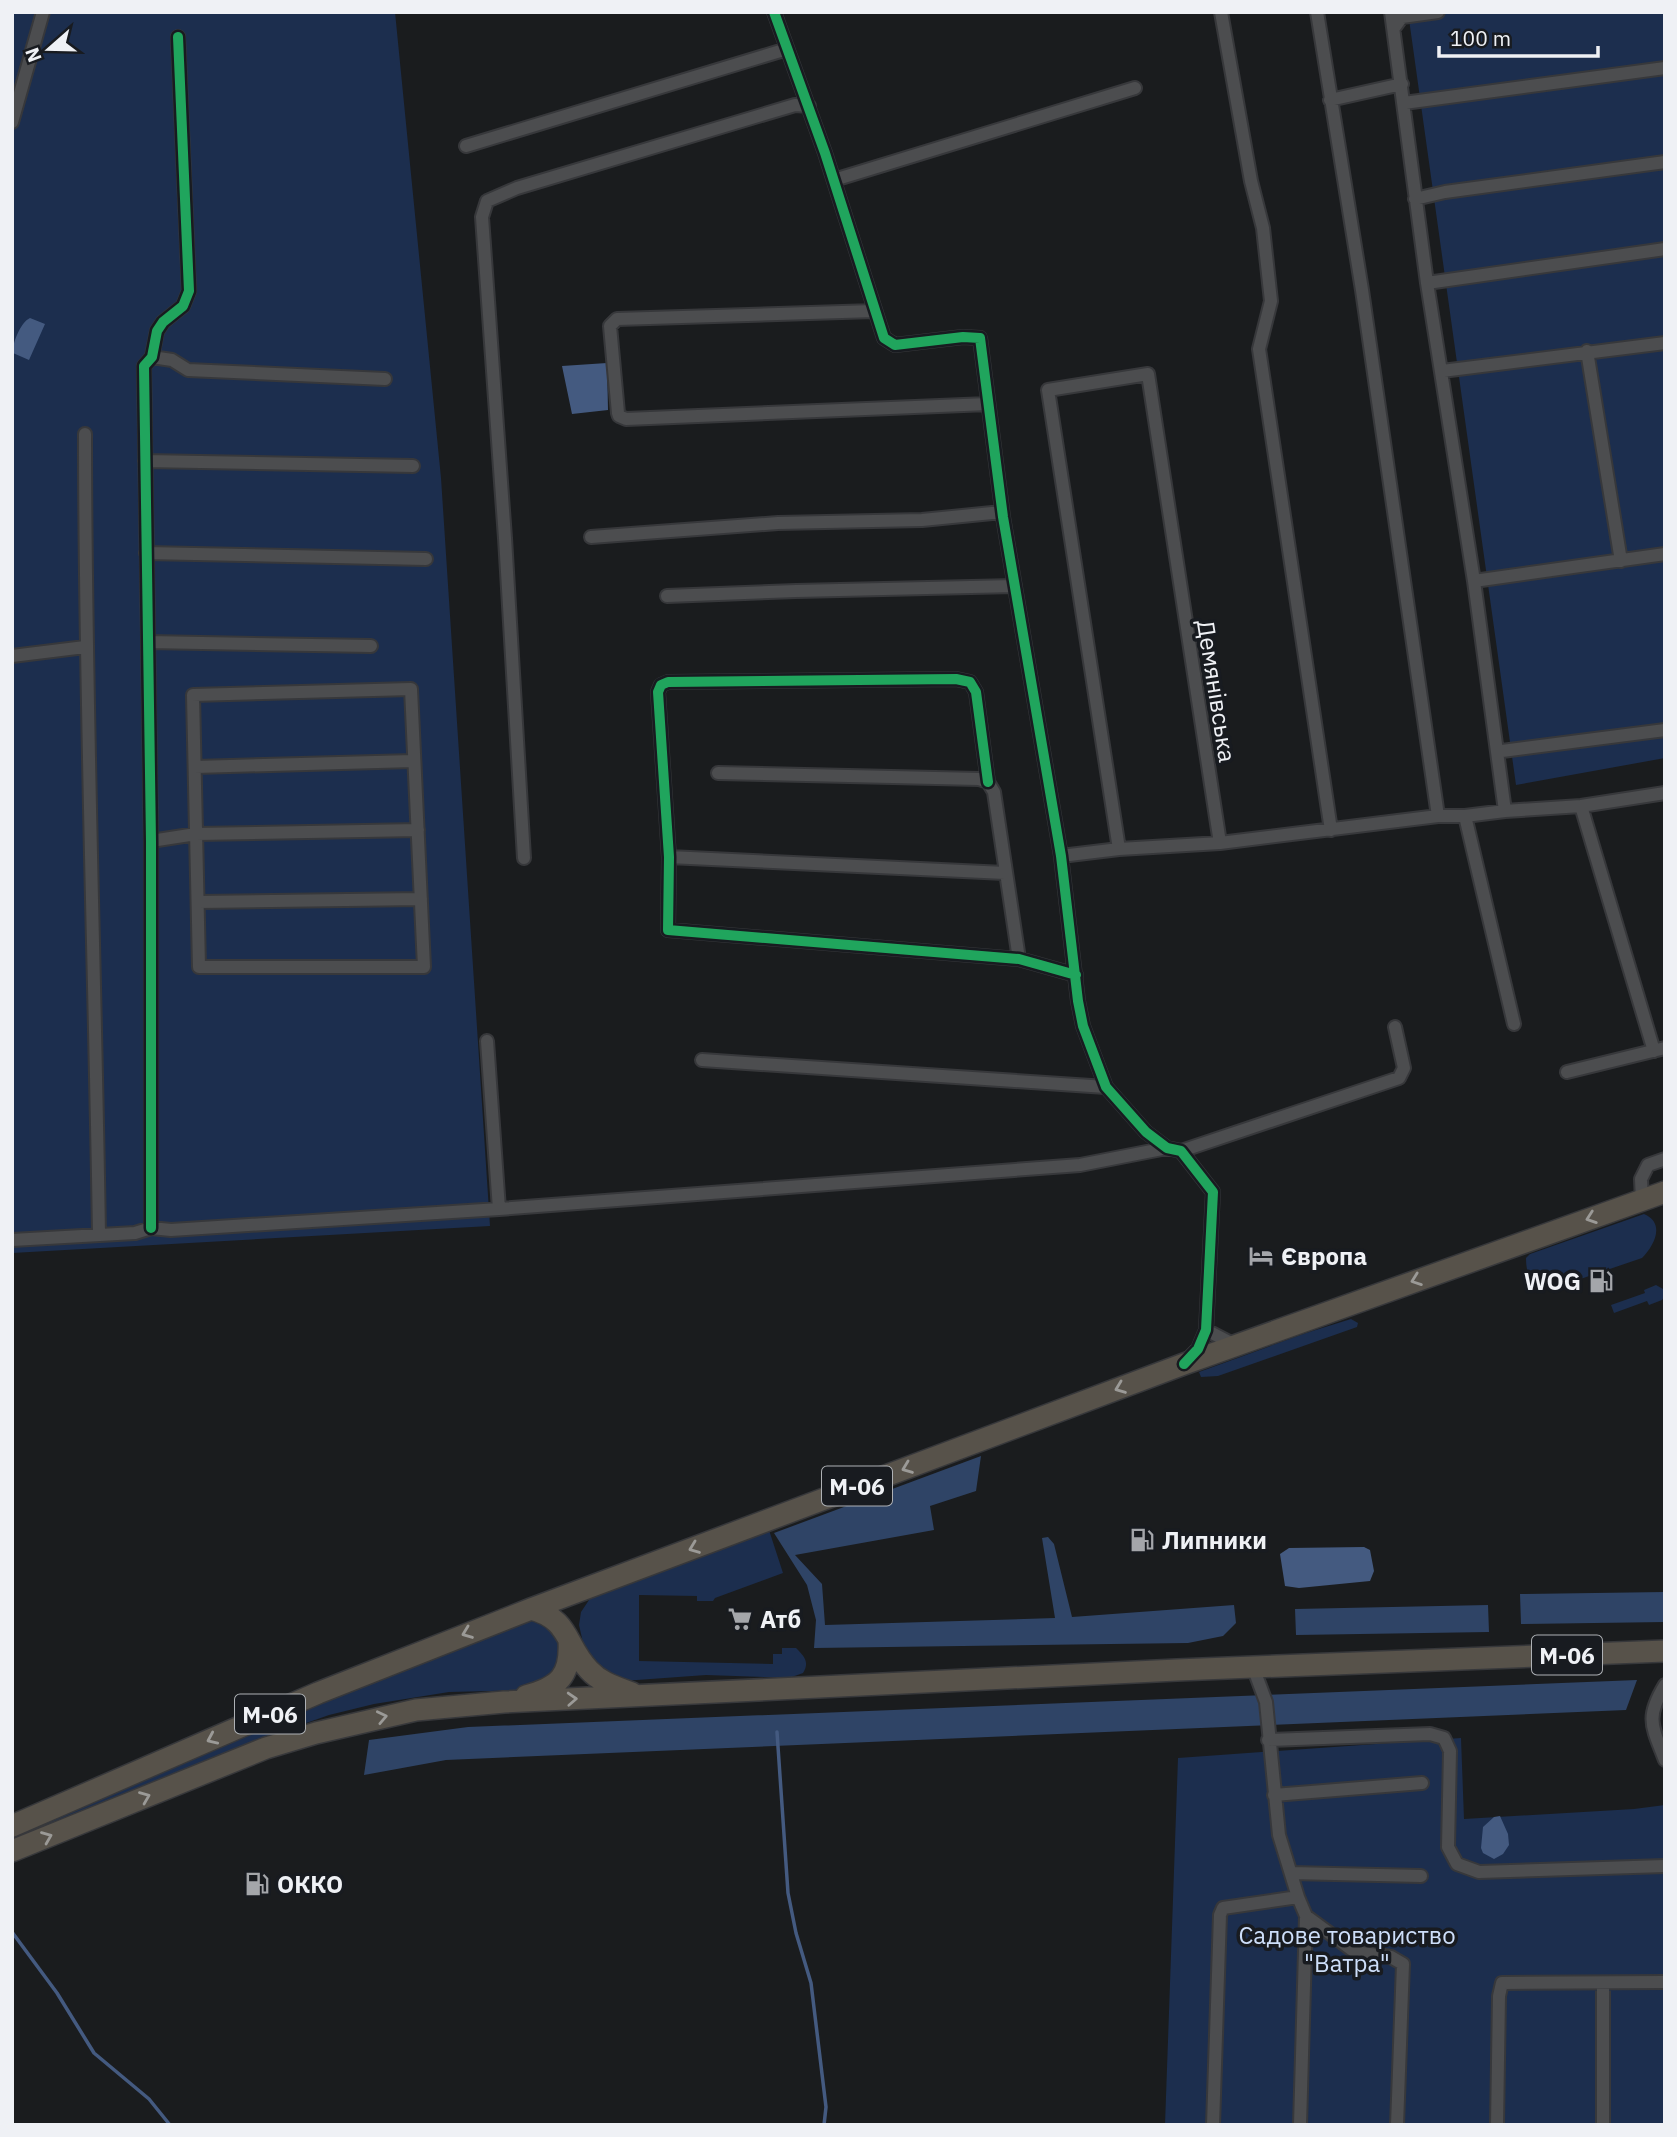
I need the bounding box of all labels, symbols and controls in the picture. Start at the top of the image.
north arrow [14,14,84,84]
scale bar [1439,14,1598,58]
text: 100 m [1450,24,1511,52]
text: N [19,44,47,65]
street label: Демянівська [1190,617,1244,765]
one-way arrow [1585,1210,1598,1224]
place label: Європа [1281,1240,1367,1272]
hotel icon: Європа [1247,1242,1275,1270]
place label: WOG [1524,1265,1581,1297]
fuel station icon: WOG [1587,1267,1615,1295]
one-way arrow [1411,1271,1423,1285]
one-way arrow [1114,1379,1126,1393]
one-way arrow [901,1459,913,1473]
road number: М-06 [822,1466,892,1506]
place label: Липники [1162,1524,1267,1556]
fuel station icon: Липники [1128,1526,1156,1554]
one-way arrow [688,1539,700,1553]
place label: Атб [760,1603,801,1635]
supermarket icon: Атб [726,1605,754,1633]
one-way arrow [462,1625,474,1639]
road number: М-06 [1532,1636,1602,1674]
one-way arrow [567,1692,578,1707]
road number: М-06 [235,1694,305,1734]
one-way arrow [376,1711,388,1726]
one-way arrow [207,1731,219,1745]
one-way arrow [138,1791,151,1805]
one-way arrow [41,1831,53,1845]
place label: ОККО [277,1868,343,1900]
fuel station icon: ОККО [243,1870,271,1898]
park label: Садове товариство "Ватра" [1238,1919,1456,1979]

